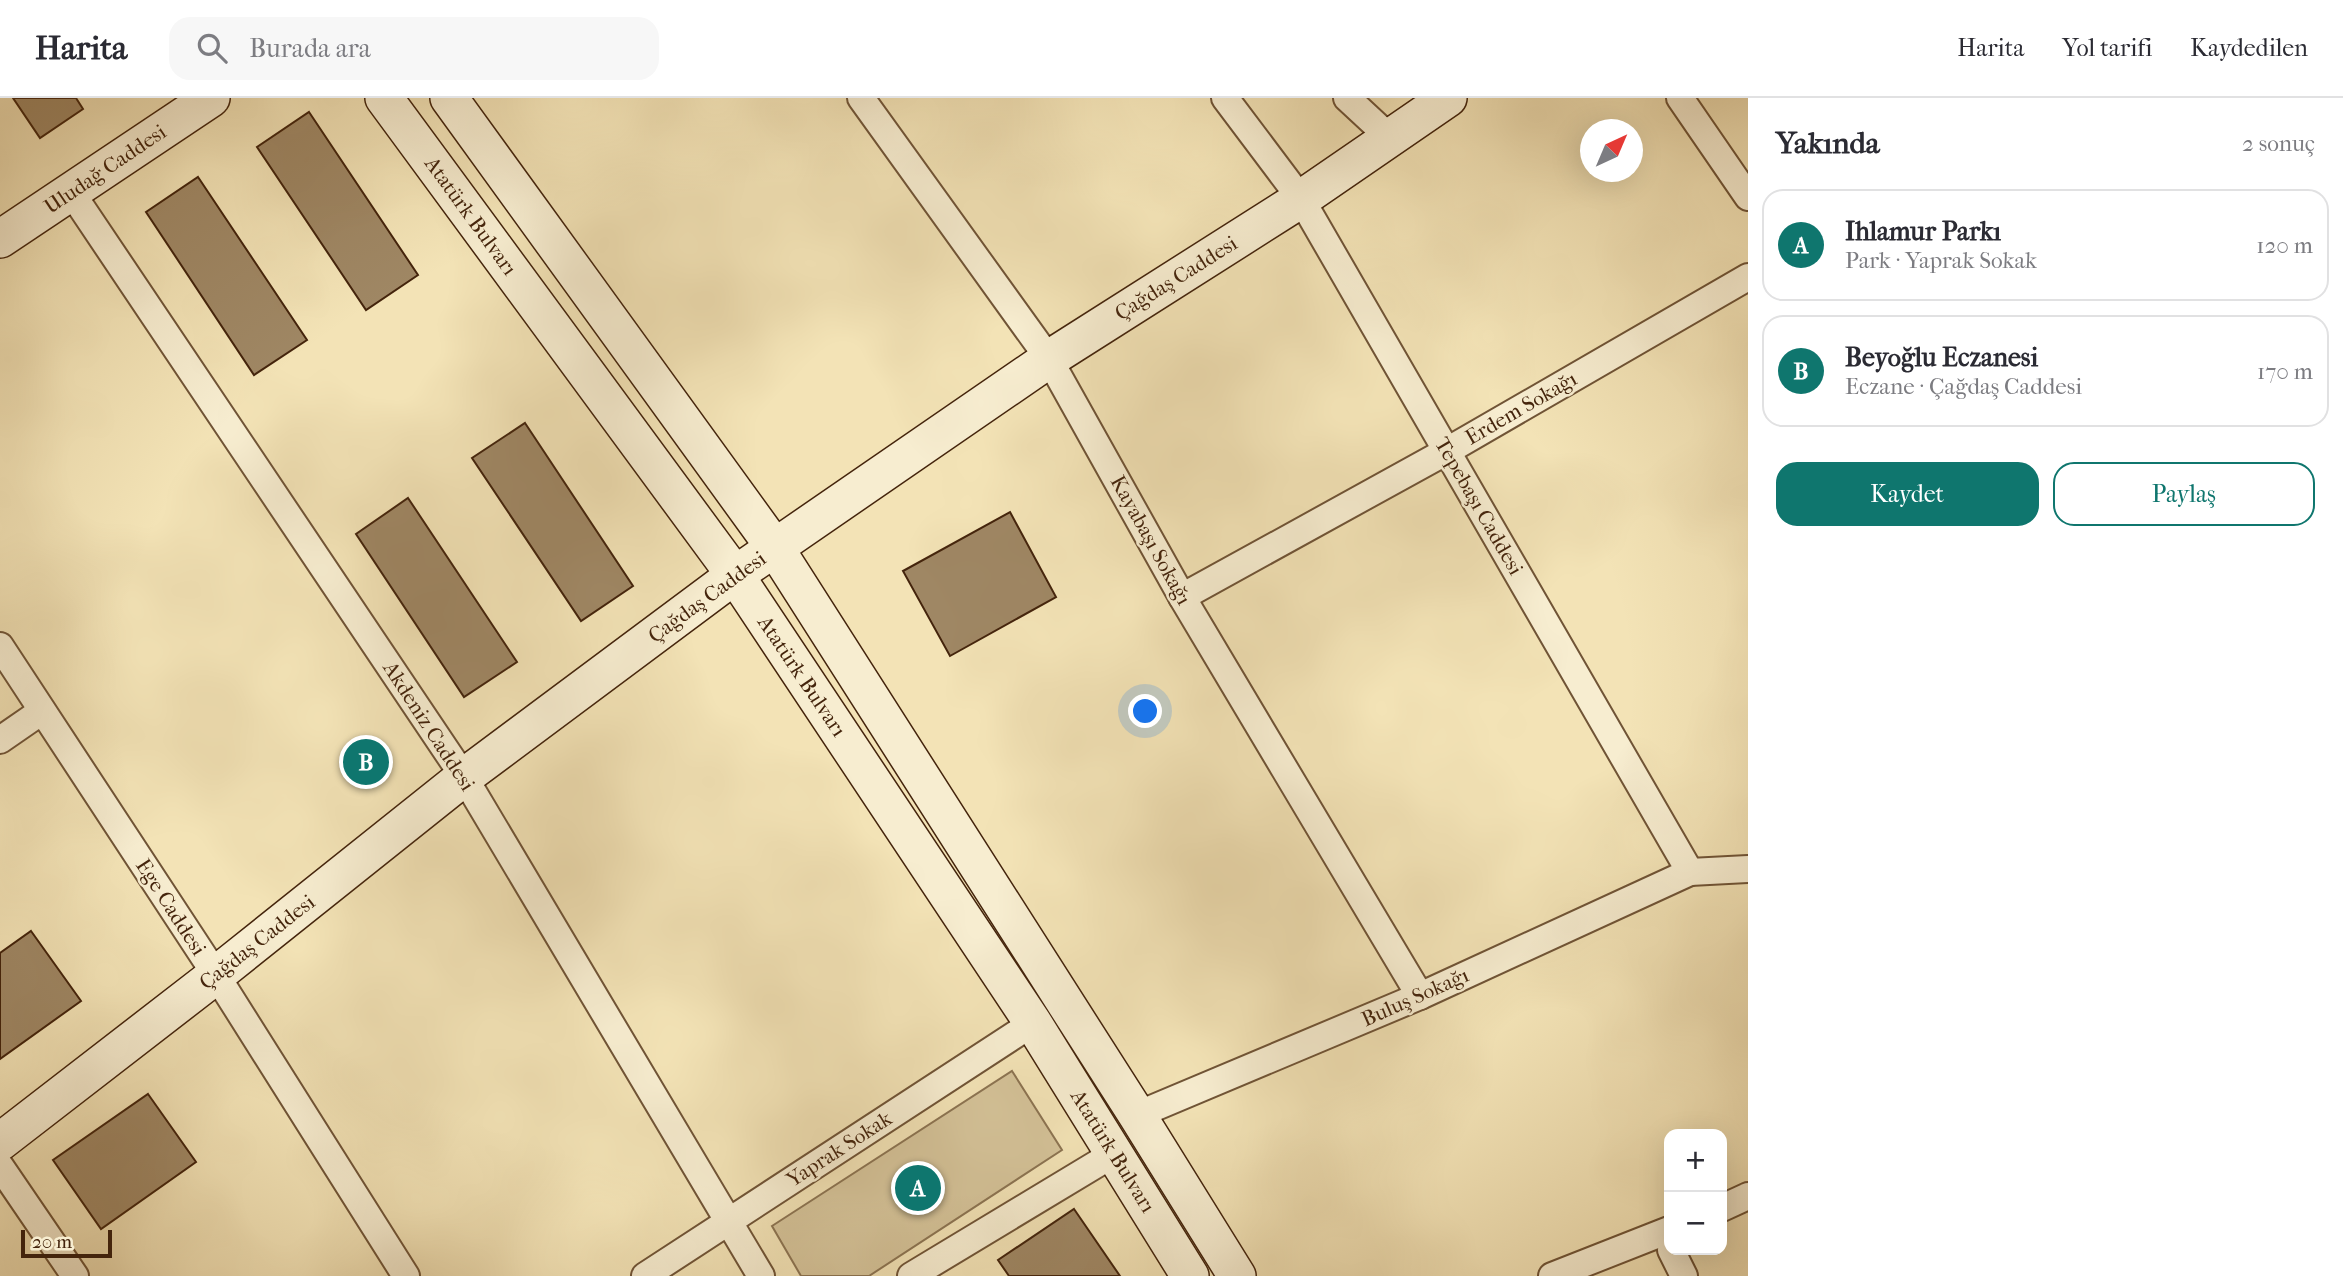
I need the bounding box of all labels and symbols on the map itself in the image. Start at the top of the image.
street label: Uludağ Caddesi [40,119,170,219]
north arrow [1580,119,1643,182]
street label: Atatürk Bulvarı [419,151,522,280]
street label: Çağdaş Caddesi [1110,231,1242,326]
street label: Erdem Sokağı [1461,366,1581,450]
street label: Tepebaşı Caddesi [1430,433,1528,579]
street label: Kayabaşı Sokağı [1106,471,1196,609]
street label: Çağdaş Caddesi [644,546,771,649]
street label: Atatürk Bulvarı [752,610,851,741]
street label: Akdeniz Caddesi [378,656,480,795]
your location [1128,694,1162,728]
pin: B [343,736,389,788]
street label: Ege Caddesi [131,854,211,960]
street label: Çağdaş Caddesi [195,890,320,995]
street label: Buluş Sokağı [1358,963,1472,1031]
street label: Atatürk Bulvarı [1065,1084,1160,1217]
street label: Yaprak Sokak [781,1106,896,1192]
pin: A [895,1162,941,1214]
scale bar [21,1227,112,1259]

